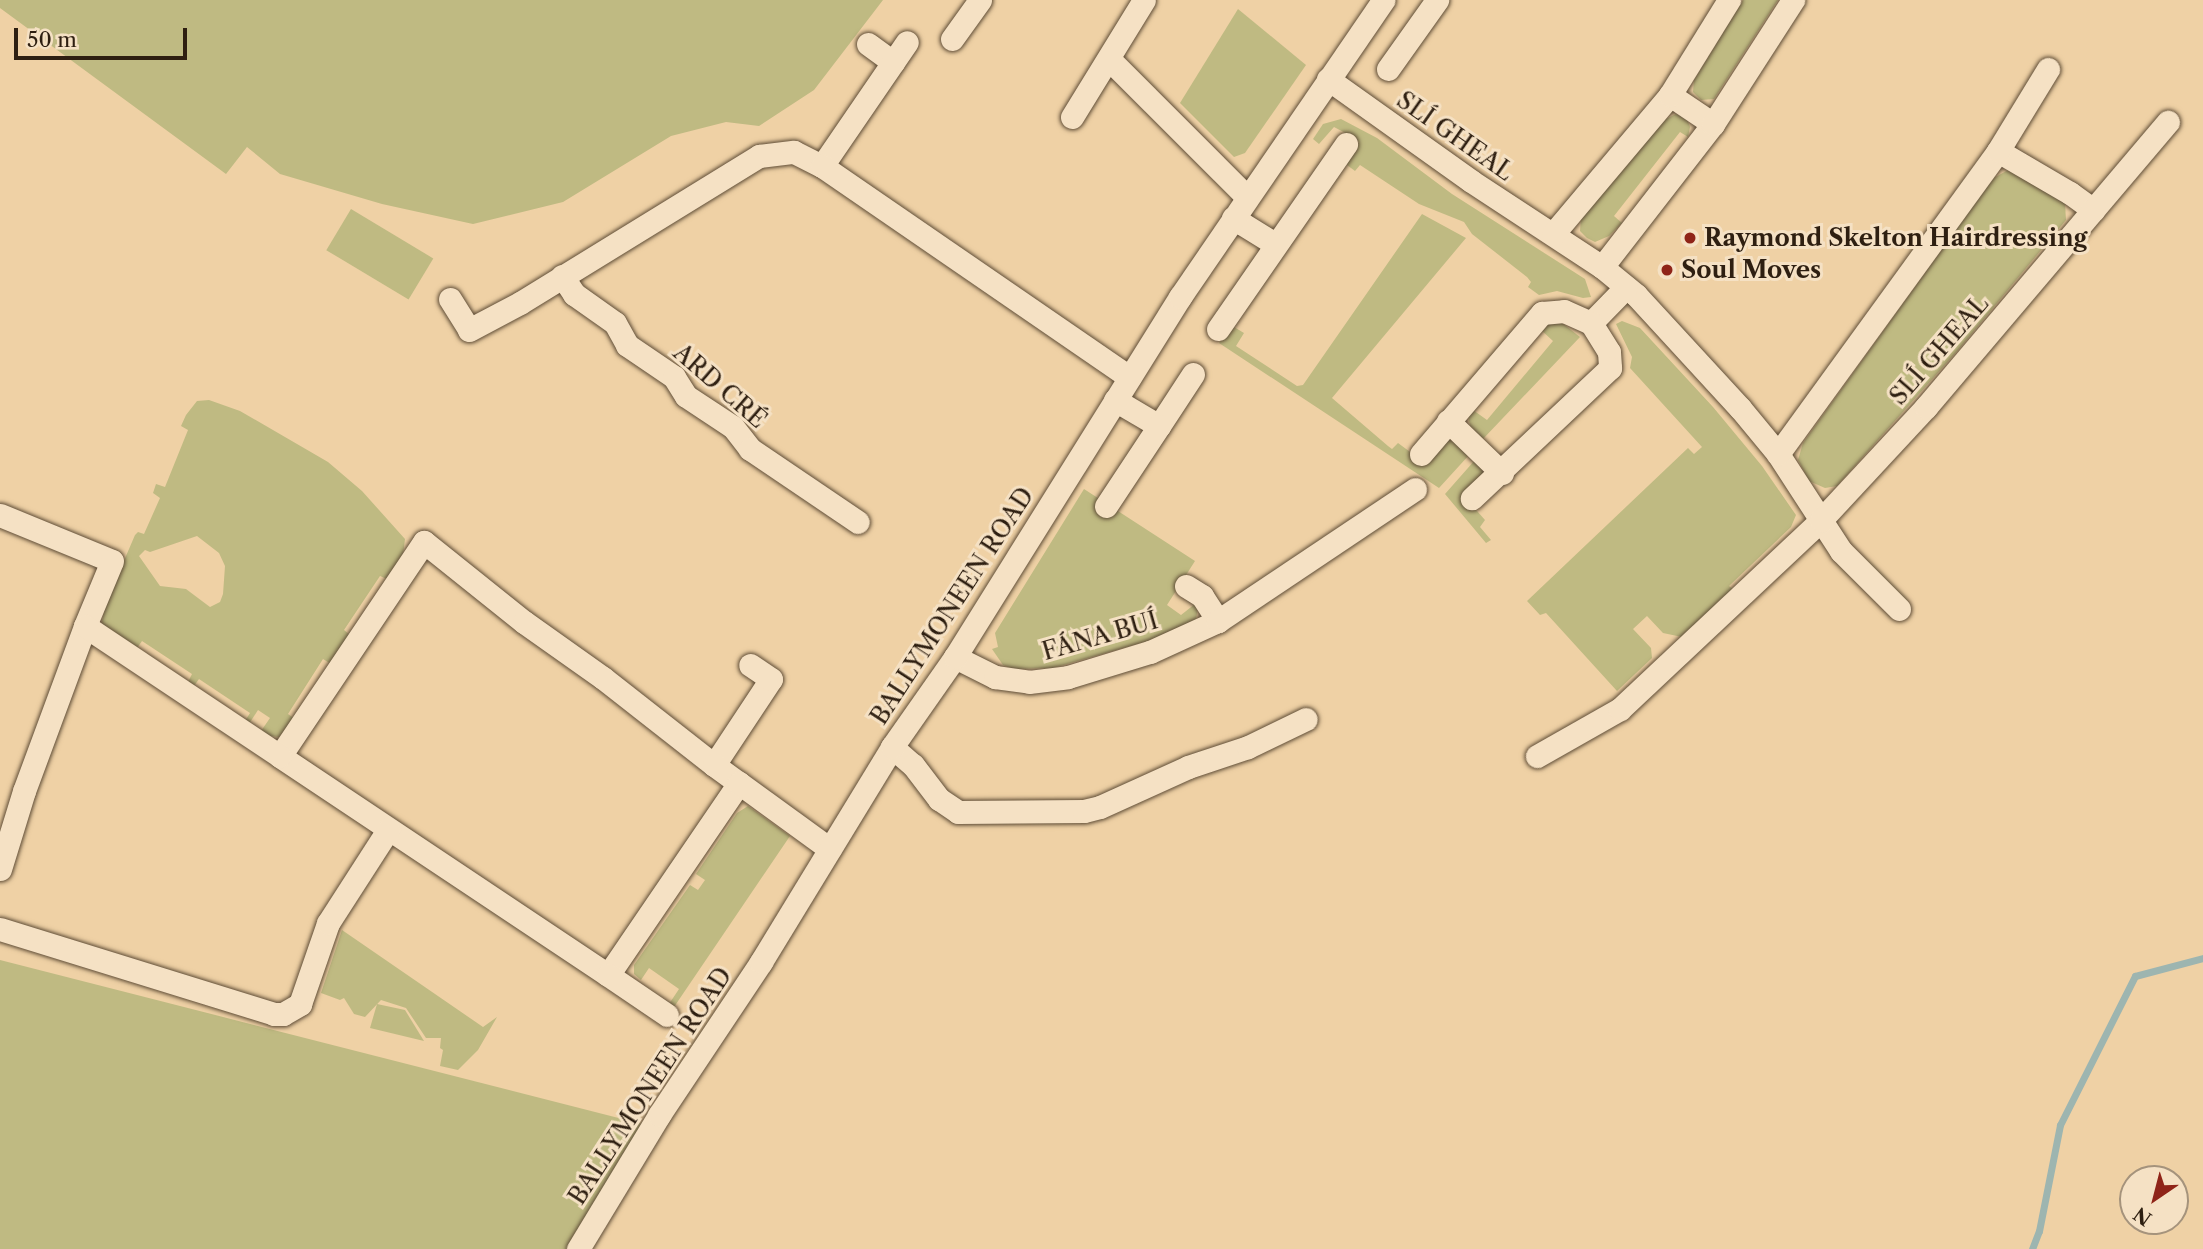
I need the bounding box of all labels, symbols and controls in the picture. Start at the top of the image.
scale bar [18,14,191,58]
text: 50 m [27,27,77,52]
street label: SLÍ GHEAL [1391,85,1519,187]
place label: Raymond Skelton Hairdressing [1704,224,2087,252]
marker: Raymond Skelton Hairdressing [1682,230,1698,246]
place label: Soul Moves [1681,256,1821,284]
marker: Soul Moves [1659,262,1675,278]
street label: SLÍ GHEAL [1884,289,1994,411]
street label: ARD CRÉ [668,338,772,434]
street label: BALLYMONEEN ROAD [865,482,1039,730]
street label: FÁNA BUÍ [1038,606,1162,666]
street label: BALLYMONEEN ROAD [563,962,737,1210]
north arrow [2119,1165,2189,1235]
text: N [2129,1202,2156,1230]

